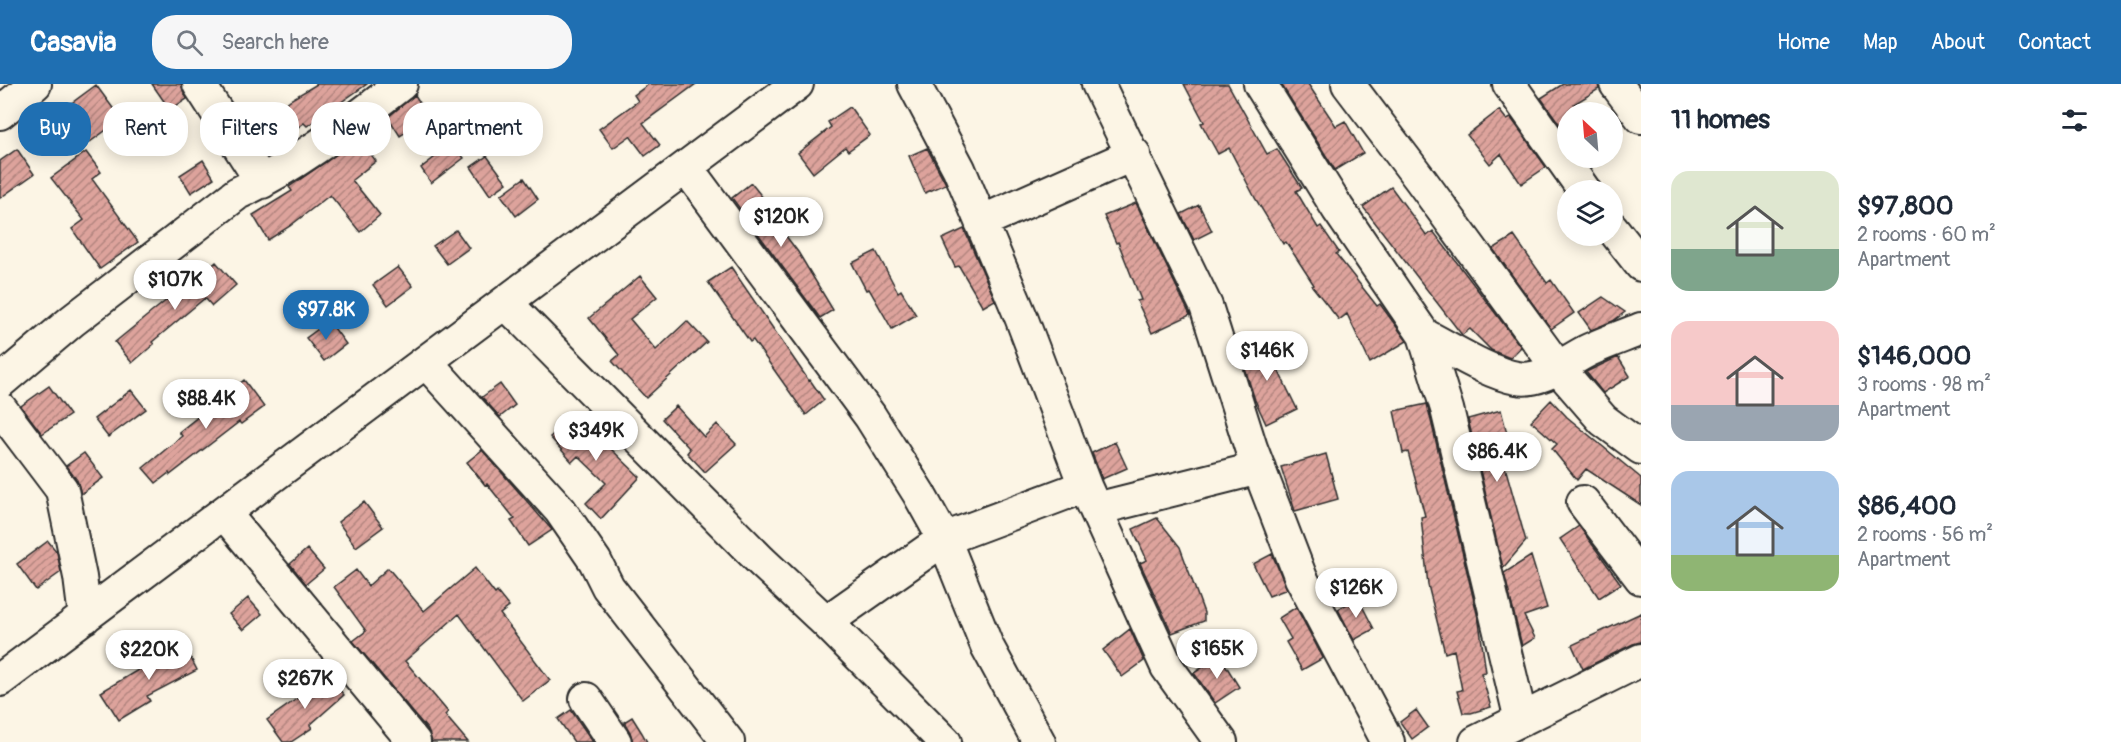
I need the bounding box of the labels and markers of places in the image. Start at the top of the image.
pin: $120K [739,197,823,248]
pin: $107K [133,260,217,311]
pin: $97.8K [277,290,375,341]
pin: $146K [1225,331,1309,382]
pin: $88.4K [157,379,255,430]
pin: $349K [554,411,638,462]
pin: $86.4K [1448,432,1546,483]
pin: $126K [1314,568,1398,619]
pin: $165K [1175,629,1259,680]
pin: $220K [107,630,191,681]
pin: $267K [263,659,347,710]

